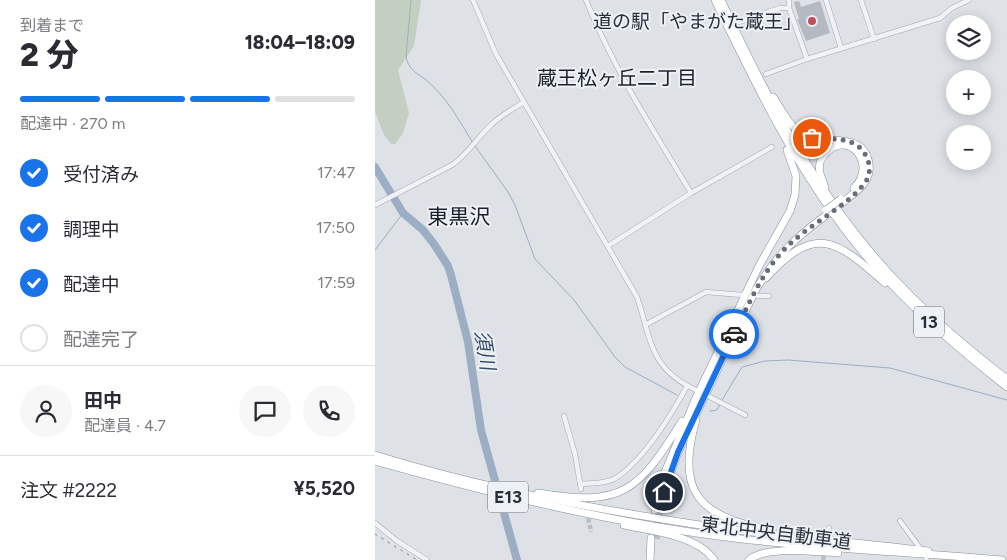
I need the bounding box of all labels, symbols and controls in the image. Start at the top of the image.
place label: 道の駅「やまがた蔵王」 [593,10,802,33]
marker: 道の駅「やまがた蔵王」 [806,15,818,27]
map controls [946,15,991,170]
button: layers [946,15,991,60]
text: 到着まで [20,16,84,35]
text: 18:04–18:09 [245,31,355,54]
text: 2 分 [20,36,78,74]
district label: 蔵王松ヶ丘二丁目 [537,66,697,90]
button: + [946,70,991,115]
text: 配達中 · 270 m [20,114,125,133]
pin [791,117,833,159]
icon: bag [798,124,826,152]
button: − [946,125,991,170]
icon: check [20,159,48,187]
text: 受付済み [63,163,139,186]
text: 17:47 [317,163,355,182]
district label: 東黒沢 [428,204,491,229]
icon: check [20,214,48,242]
text: 調理中 [63,218,120,241]
text: 17:50 [316,218,355,237]
icon: check [20,269,48,297]
text: 配達中 [63,273,120,296]
text: 17:59 [317,273,355,292]
road number: 13 [914,306,944,338]
courier [709,309,759,359]
icon: car [720,320,748,348]
text: 配達完了 [63,328,139,351]
water label: 須川 [470,328,501,374]
button: person [20,385,72,437]
button: chat [239,385,291,437]
button: phone [303,385,355,437]
text: 田中 [84,389,122,412]
text: 配達員 · 4.7 [84,416,166,435]
pin [643,471,685,513]
text: ¥5,520 [293,477,355,500]
icon: home [650,478,678,506]
text: 注文 #2222 [20,479,117,502]
road number: E13 [488,482,528,512]
street label: 東北中央自動車道 [699,512,853,554]

